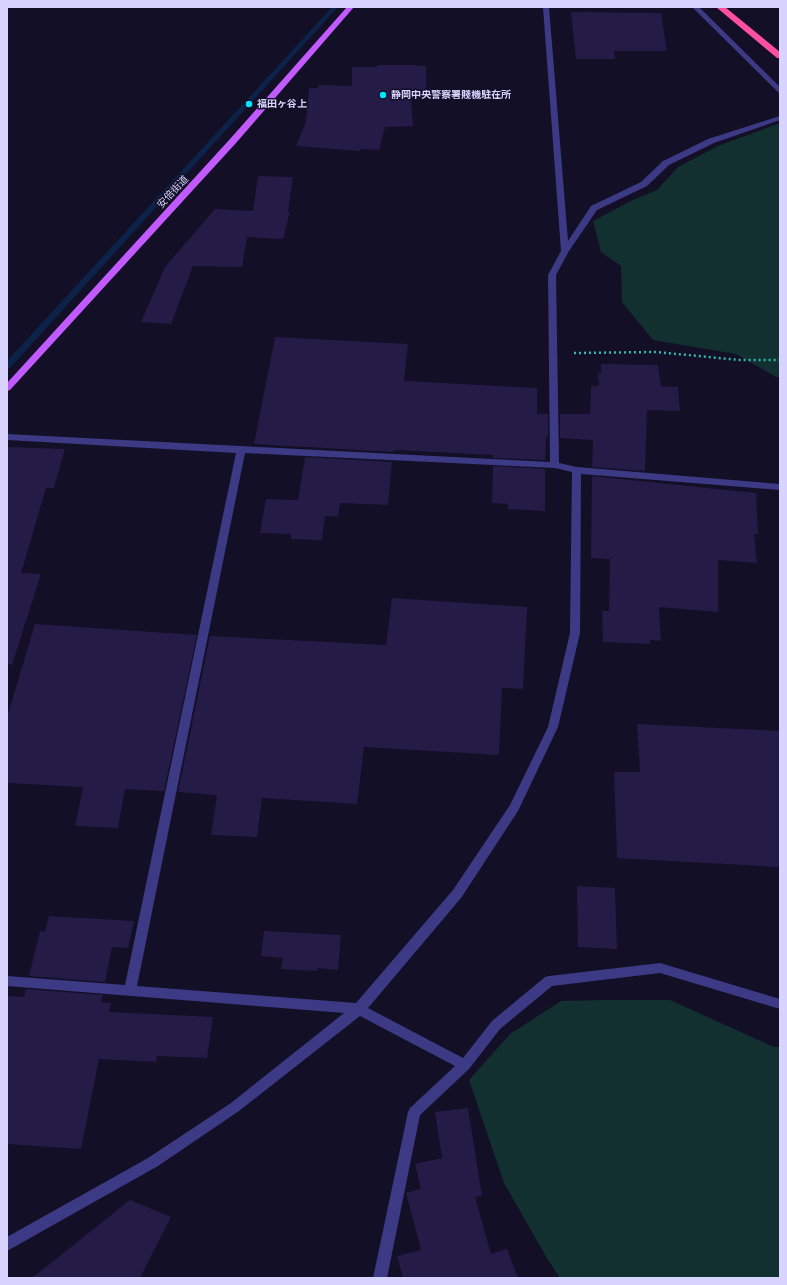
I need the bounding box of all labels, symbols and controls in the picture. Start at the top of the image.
place label: 静岡中央警察署賤機駐在所 [391,89,511,101]
marker: 静岡中央警察署賤機駐在所 [378,90,388,100]
place label: 福田ヶ谷上 [257,98,307,110]
marker: 福田ヶ谷上 [244,99,254,109]
street label: 安倍街道 [155,173,191,211]

